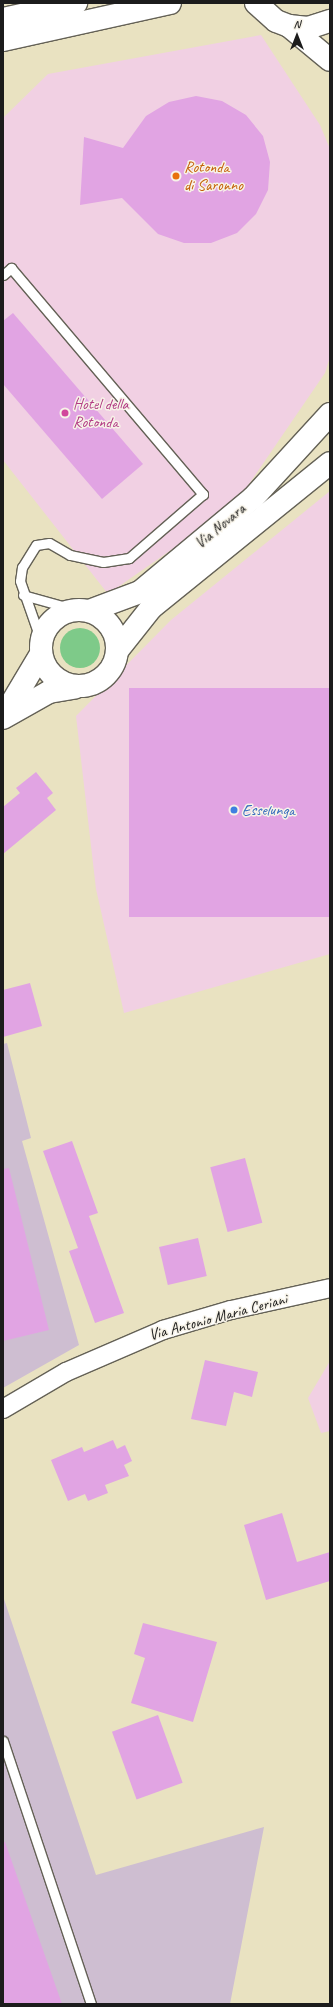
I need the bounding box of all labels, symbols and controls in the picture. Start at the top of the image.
north arrow [277,16,317,56]
text: N [294,17,300,31]
place label: Rotonda di Saronno [184,157,243,195]
marker: Rotonda di Saronno [171,171,181,181]
place label: Hotel della Rotonda [73,394,128,432]
marker: Hotel della Rotonda [60,408,70,418]
street label: Via Novara [191,499,249,553]
place label: Esselunga [242,800,295,820]
marker: Esselunga [229,805,239,815]
street label: Via Antonio Maria Ceriani [147,1289,289,1345]

